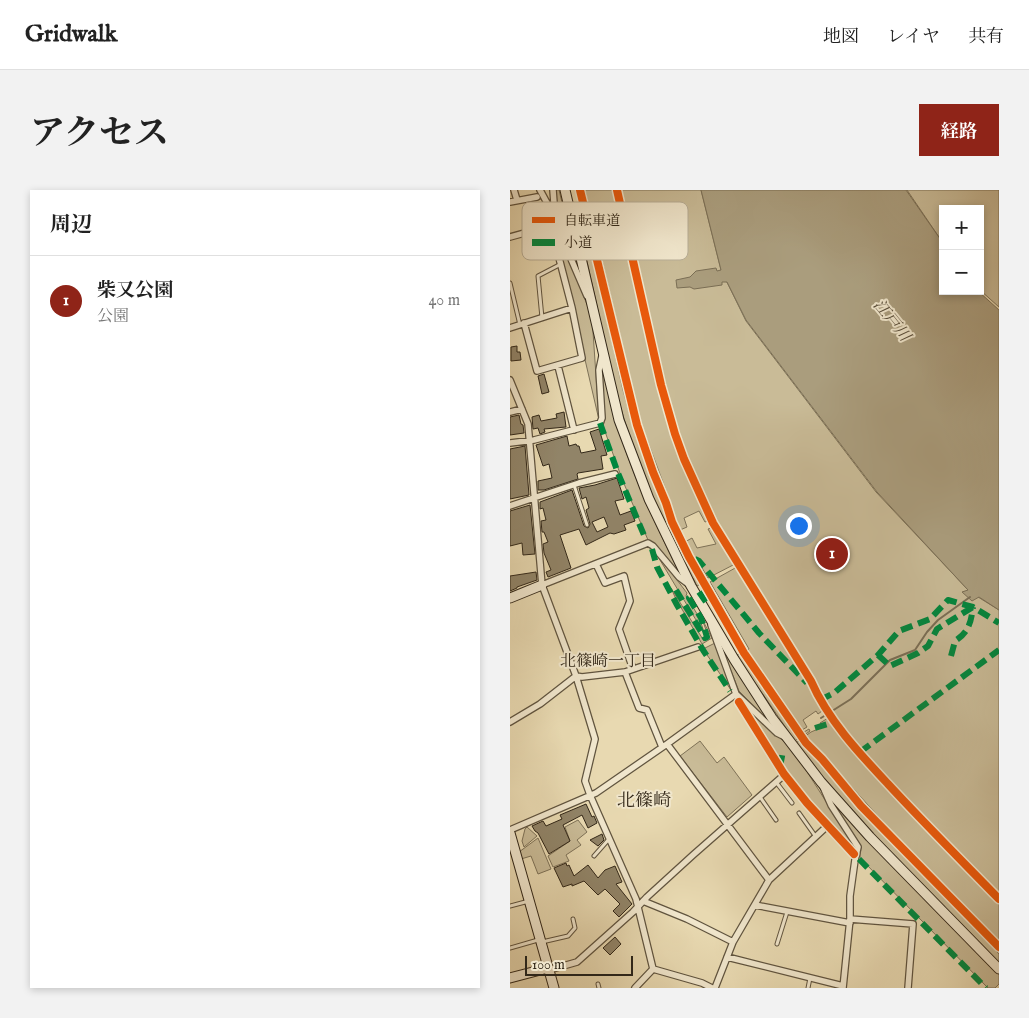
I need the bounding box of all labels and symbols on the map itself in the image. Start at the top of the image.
legend [522,202,688,260]
text: 自転車道 [564,212,620,230]
text: 小道 [564,234,592,252]
water label: 江戸川 [868,296,915,347]
your location [786,513,812,539]
pin: 1 [816,535,848,573]
district label: 北篠崎一丁目 [560,652,656,672]
district label: 北篠崎 [617,790,671,813]
scale bar [525,953,632,976]

